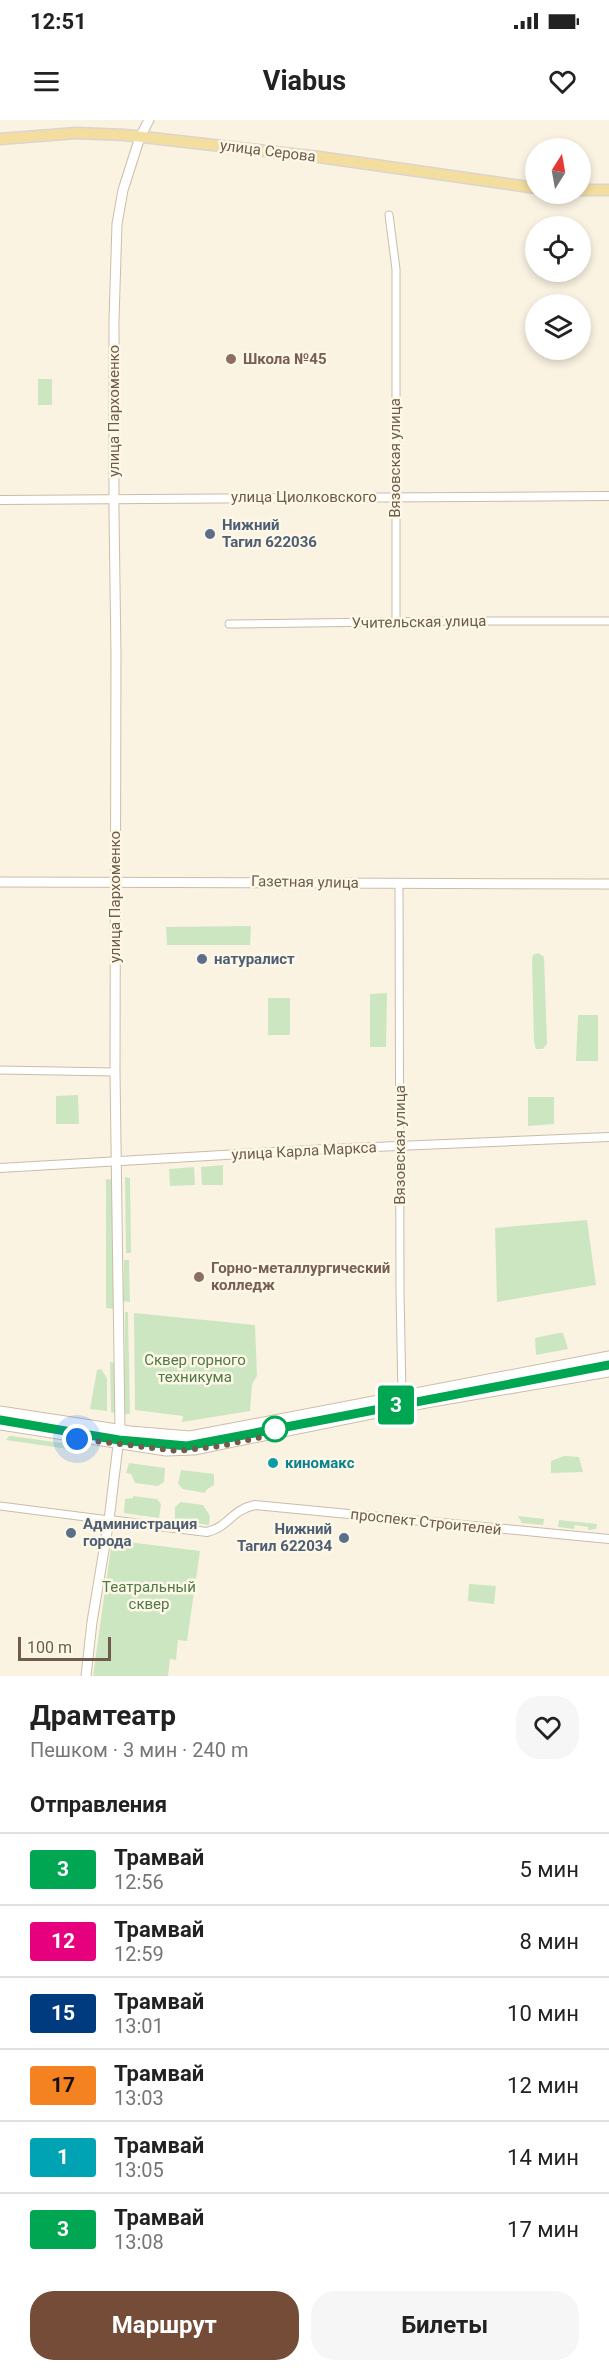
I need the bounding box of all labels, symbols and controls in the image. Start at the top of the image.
text: 12:51 [30,9,87,34]
icon: menu [30,65,63,98]
text: Viabus [263,65,346,97]
icon: heart [546,65,579,98]
street label: улица Серова [219,136,317,166]
north arrow [525,138,591,204]
map controls [525,138,591,360]
button: locate [525,216,591,282]
button: layers [525,294,591,360]
street label: улица Пархоменко [105,345,123,477]
place label: Школа №45 [243,350,327,368]
marker: Школа №45 [224,352,238,366]
street label: Вязовская улица [386,398,404,518]
street label: улица Циолковского [231,488,377,506]
place label: Нижний Тагил 622036 [222,516,317,551]
marker: Нижний Тагил 622036 [203,527,217,541]
street label: Учительская улица [351,612,487,632]
street label: улица Пархоменко [106,831,124,963]
street label: Газетная улица [251,872,359,892]
place label: натуралист [214,950,295,968]
marker: натуралист [195,952,209,966]
street label: Вязовская улица [391,1085,409,1205]
street label: улица Карла Маркса [231,1138,377,1164]
place label: Горно-металлургический колледж [211,1259,390,1294]
marker: Горно-металлургический колледж [192,1270,206,1284]
park label: Сквер горного техникума [144,1351,246,1386]
line badge: 3 [376,1386,416,1424]
text: 3 [390,1393,402,1417]
unlabelled marker [262,1416,288,1442]
your location [62,1424,92,1454]
place label: киномакс [285,1454,355,1472]
marker: киномакс [266,1456,280,1470]
street label: проспект Строителей [350,1505,502,1539]
place label: Администрация города [83,1515,197,1550]
place label: Нижний Тагил 622034 [237,1520,332,1555]
marker: Администрация города [64,1526,78,1540]
marker: Нижний Тагил 622034 [337,1531,351,1545]
park label: Театральный сквер [102,1578,196,1613]
scale bar [18,1634,111,1662]
text: 100 m [27,1638,72,1657]
button: heart [516,1696,579,1759]
text: Драмтеатр [30,1699,176,1732]
text: Пешком · 3 мин · 240 m [30,1738,249,1762]
text: Отправления [30,1792,167,1817]
text: Трамвай [114,1845,204,1870]
text: 3 [57,1857,69,1881]
text: 5 мин [519,1857,579,1882]
text: 12:56 [114,1870,164,1894]
text: Трамвай [114,1917,204,1942]
text: 12 [51,1929,75,1953]
text: 8 мин [519,1929,579,1954]
text: 12:59 [114,1942,164,1966]
text: Трамвай [114,1989,204,2014]
text: 15 [51,2001,75,2025]
text: 10 мин [507,2001,579,2026]
text: 13:01 [114,2014,164,2038]
text: Трамвай [114,2061,204,2086]
text: 17 [51,2073,75,2097]
text: 12 мин [507,2073,579,2098]
text: 13:03 [114,2086,164,2110]
text: Трамвай [114,2133,204,2158]
text: 1 [57,2145,69,2169]
text: 14 мин [507,2145,579,2170]
text: 13:05 [114,2158,164,2182]
text: Трамвай [114,2205,204,2230]
text: 3 [57,2217,69,2241]
text: 17 мин [507,2217,579,2242]
text: 13:08 [114,2230,164,2254]
button: Маршрут [30,2291,299,2360]
button: Билеты [311,2291,579,2360]

